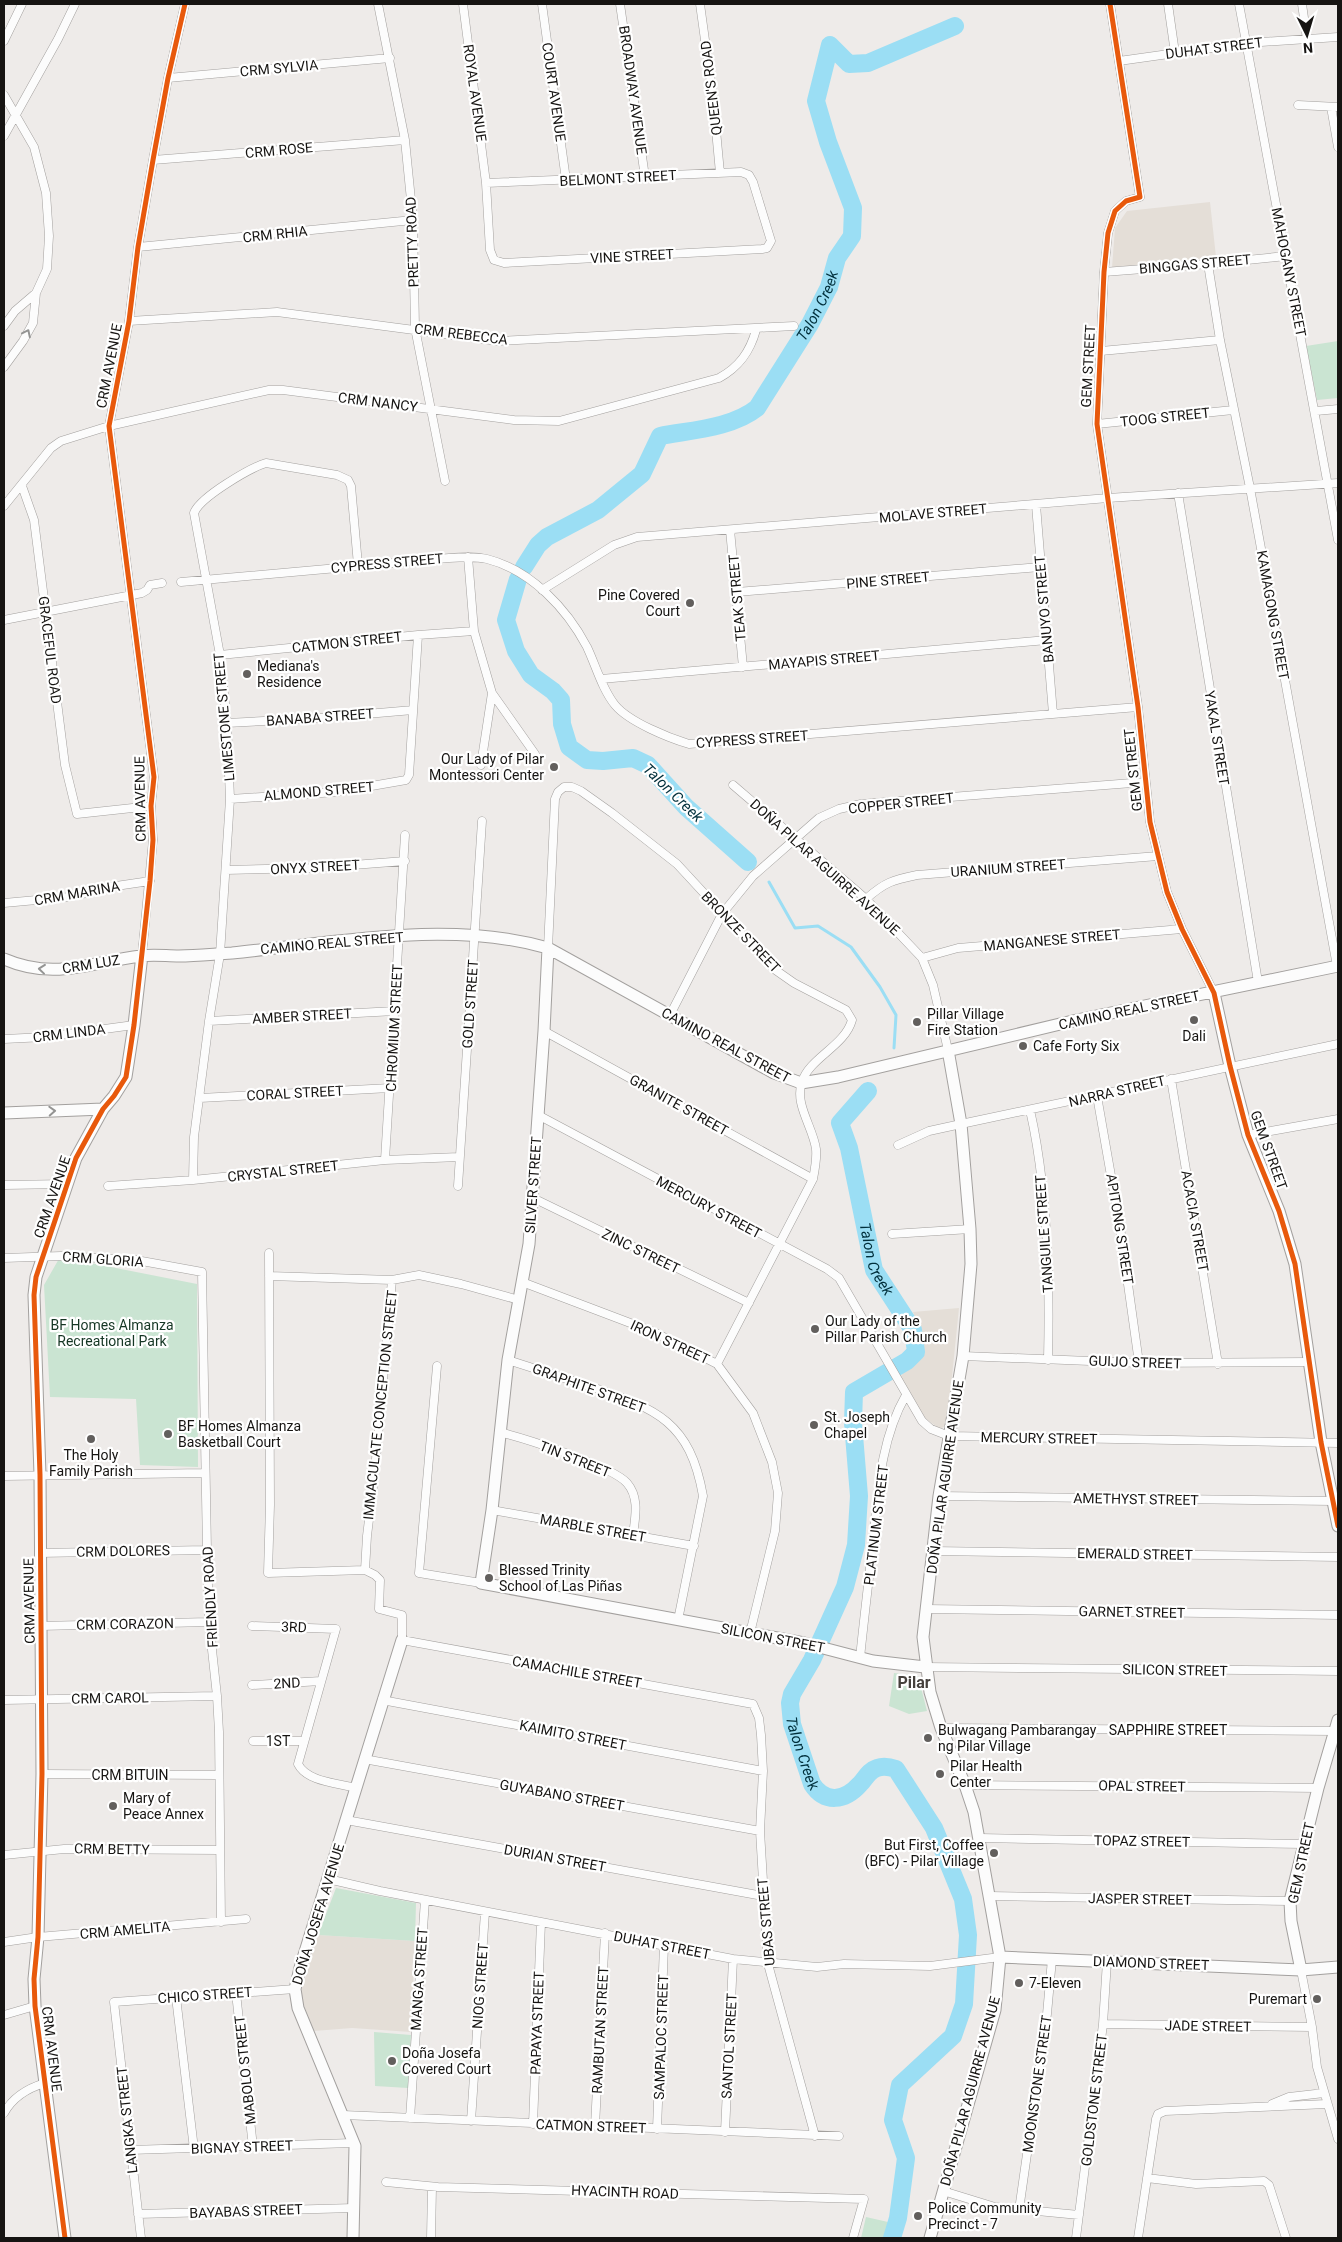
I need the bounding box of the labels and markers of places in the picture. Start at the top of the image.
place label: Pine Covered Court [598,587,680,619]
marker: Pine Covered Court [684,597,696,609]
place label: Mediana's Residence [257,658,321,690]
marker: Mediana's Residence [241,668,253,680]
place label: Our Lady of Pilar Montessori Center [429,751,544,783]
marker: Our Lady of Pilar Montessori Center [548,761,560,773]
place label: Pillar Village Fire Station [927,1006,1004,1038]
marker: Dali [1188,1014,1200,1026]
marker: Pillar Village Fire Station [911,1016,923,1028]
place label: Dali [1182,1028,1206,1044]
place label: Cafe Forty Six [1033,1038,1119,1054]
marker: Cafe Forty Six [1017,1040,1029,1052]
place label: Our Lady of the Pillar Parish Church [825,1313,947,1345]
marker: Our Lady of the Pillar Parish Church [809,1323,821,1335]
place label: St. Joseph Chapel [824,1409,890,1441]
place label: BF Homes Almanza Basketball Court [178,1418,301,1450]
marker: St. Joseph Chapel [808,1419,820,1431]
marker: BF Homes Almanza Basketball Court [162,1428,174,1440]
marker: The Holy Family Parish [85,1433,97,1445]
place label: The Holy Family Parish [49,1447,133,1479]
place label: Blessed Trinity School of Las Piñas [499,1562,622,1594]
marker: Blessed Trinity School of Las Piñas [483,1572,495,1584]
place label: Bulwagang Pambarangay ng Pilar Village [938,1722,1097,1754]
marker: Bulwagang Pambarangay ng Pilar Village [922,1732,934,1744]
place label: Pilar Health Center [950,1758,1022,1790]
marker: Pilar Health Center [934,1768,946,1780]
place label: Mary of Peace Annex [123,1790,204,1822]
marker: Mary of Peace Annex [107,1800,119,1812]
place label: But First, Coffee (BFC) - Pilar Village [865,1837,984,1870]
marker: But First, Coffee (BFC) - Pilar Village [988,1847,1000,1859]
place label: 7-Eleven [1029,1975,1081,1991]
marker: 7-Eleven [1013,1977,1025,1989]
place label: Puremart [1249,1991,1307,2007]
marker: Puremart [1311,1993,1323,2005]
place label: Doña Josefa Covered Court [402,2045,491,2077]
marker: Doña Josefa Covered Court [386,2055,398,2067]
place label: Police Community Precinct - 7 [928,2200,1042,2232]
marker: Police Community Precinct - 7 [912,2210,924,2222]

